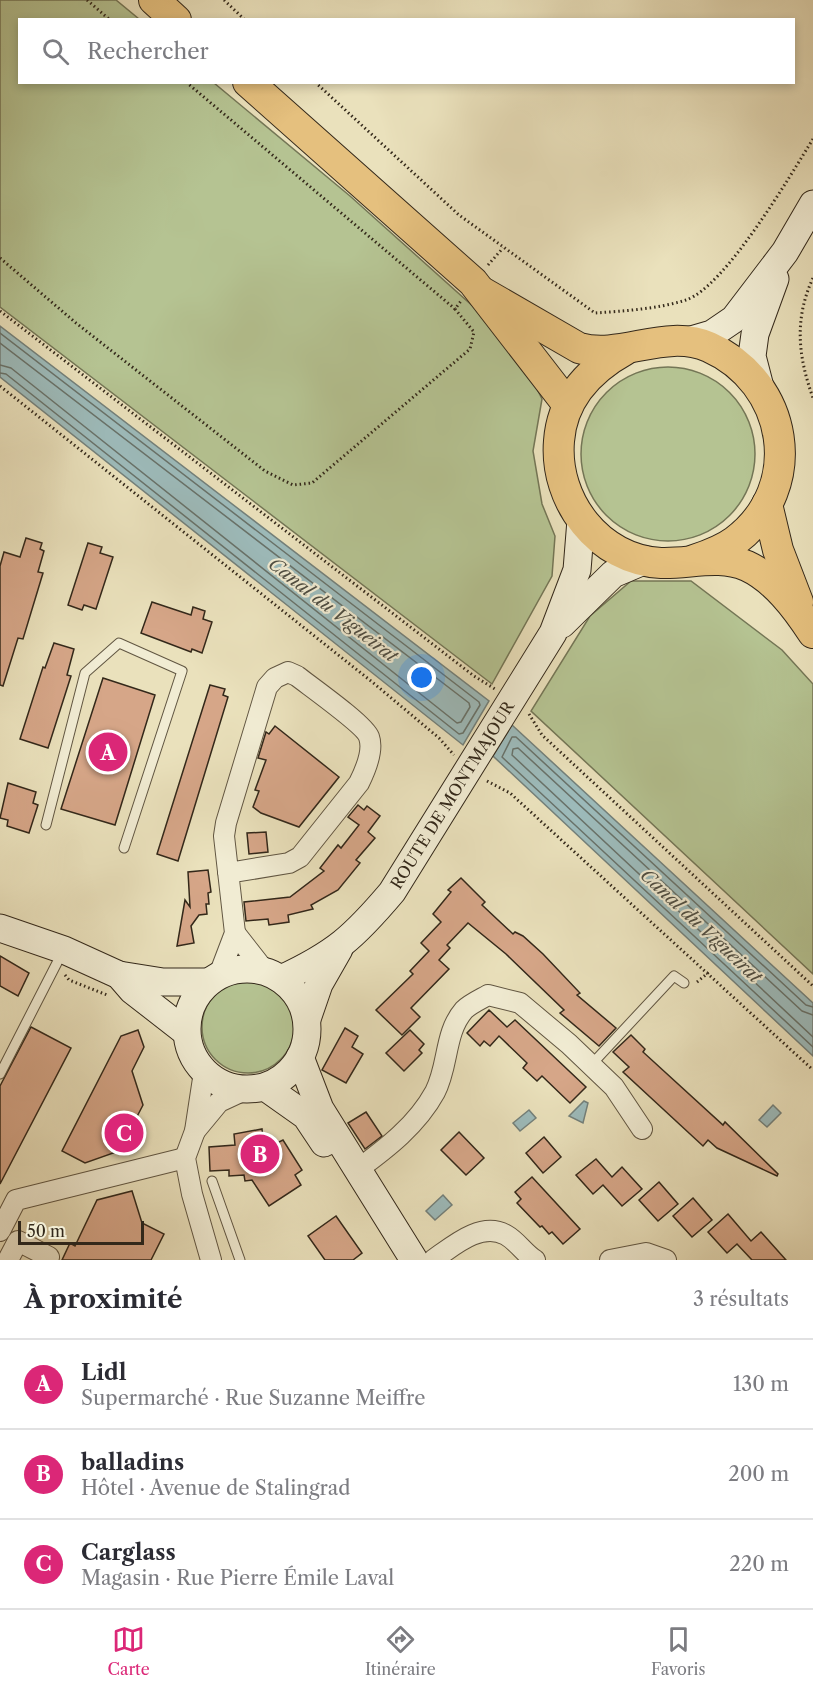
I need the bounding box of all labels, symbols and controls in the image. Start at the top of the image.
search box [18,18,795,84]
icon: search [39,35,72,68]
text: Rechercher [87,38,209,65]
water label: Canal du Vigueirat [264,553,403,668]
your location [407,663,436,692]
street label: ROUTE DE MONTMAJOUR [386,696,519,893]
pin: A [88,730,128,774]
water label: Canal du Vigueirat [636,864,767,989]
pin: C [104,1110,144,1156]
pin: B [240,1132,280,1176]
scale bar [18,1218,144,1246]
text: 50 m [27,1221,65,1241]
text: À proximité [24,1283,183,1315]
text: 3 résultats [693,1287,789,1311]
text: Lidl [81,1359,126,1386]
text: A [36,1372,51,1396]
text: 130 m [733,1372,789,1396]
text: Supermarché · Rue Suzanne Meiffre [81,1386,425,1410]
text: balladins [81,1449,184,1476]
text: B [36,1462,51,1486]
text: 200 m [728,1462,789,1486]
text: Hôtel · Avenue de Stalingrad [81,1476,351,1500]
text: Carglass [81,1539,176,1566]
text: C [35,1552,52,1576]
text: 220 m [729,1552,789,1576]
text: Magasin · Rue Pierre Émile Laval [81,1566,394,1590]
tab: Carte [108,1623,150,1679]
tab: Itinéraire [365,1623,436,1679]
tab: Favoris [651,1623,705,1679]

